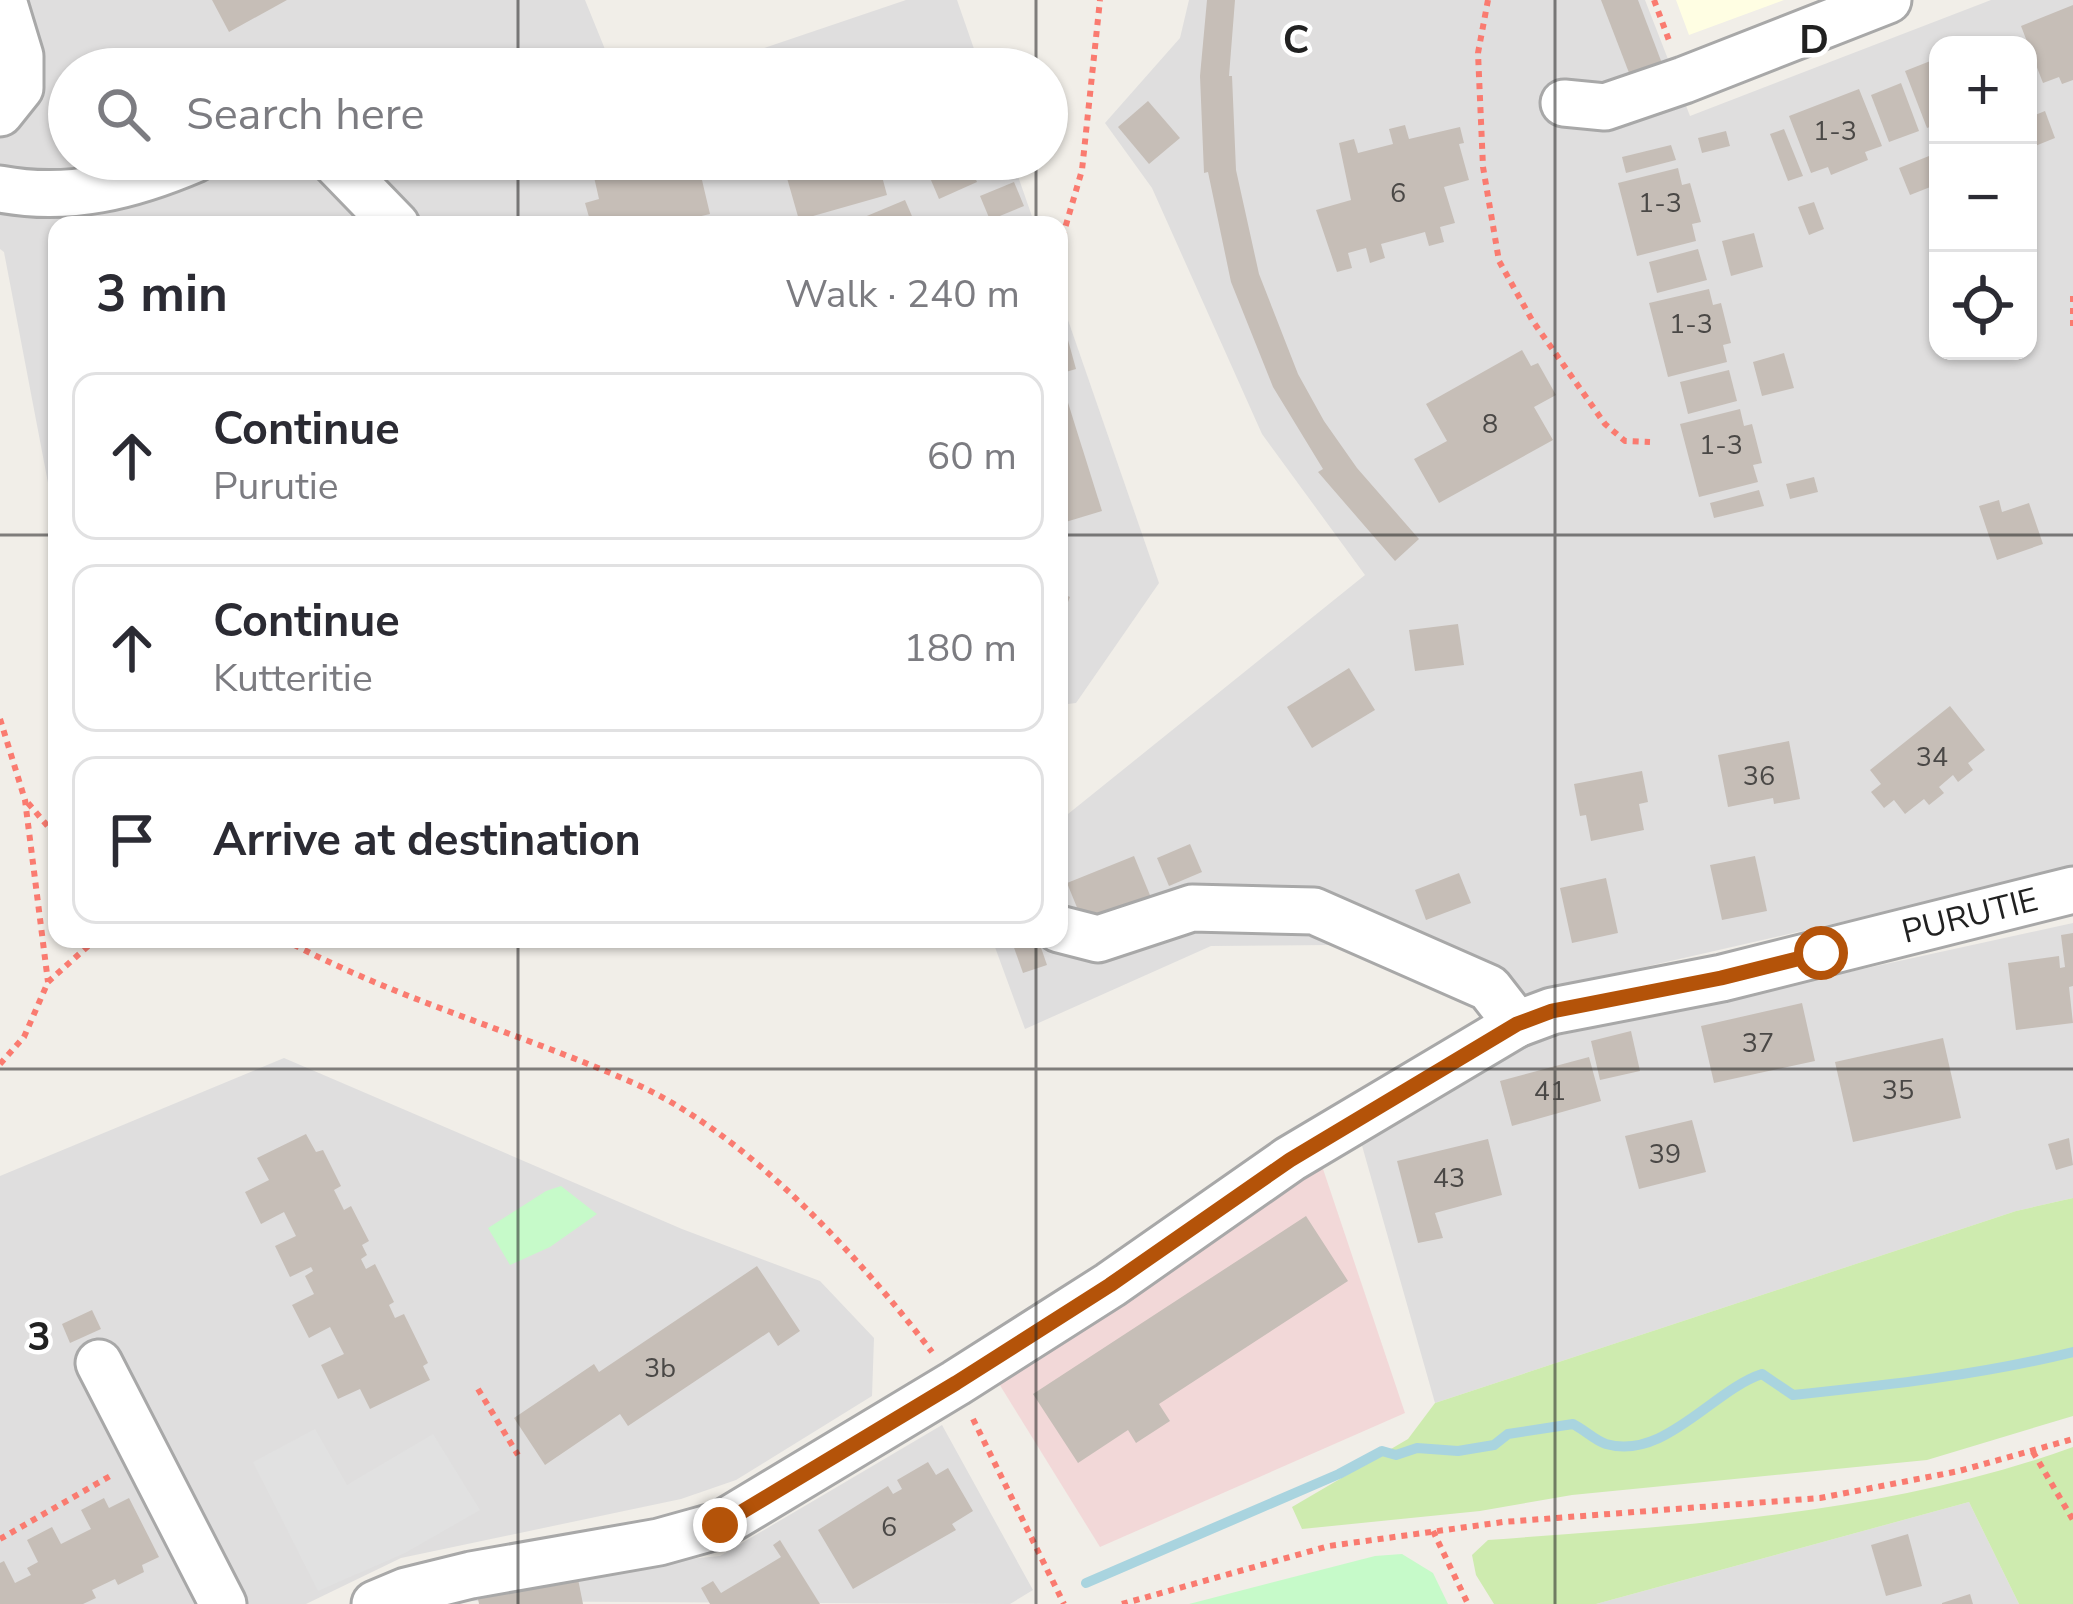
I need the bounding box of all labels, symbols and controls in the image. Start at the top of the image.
text: C [1283,14,1309,67]
text: D [1799,14,1829,67]
map controls [1929,36,2037,360]
button: + [1929,36,2037,144]
search box [48,48,1068,180]
icon: search [90,81,156,147]
text: Search here [186,84,425,145]
house number: 1-3 [1813,113,1857,150]
button: − [1929,144,2037,252]
house number: 6 [1390,175,1406,212]
house number: 1-3 [1638,185,1682,222]
button: locate [1929,252,2037,360]
text: 3 min [96,259,228,329]
text: Walk · 240 m [785,268,1020,321]
house number: 1-3 [1669,306,1713,343]
text: Continue [213,399,400,460]
house number: 8 [1482,406,1498,443]
icon: ahead [99,423,165,489]
house number: 1-3 [1699,427,1743,464]
text: 60 m [927,430,1017,483]
text: Purutie [213,460,339,513]
text: Continue [213,591,400,652]
icon: ahead [99,615,165,681]
text: 180 m [903,622,1017,675]
text: Kutteritie [213,652,373,705]
house number: 34 [1916,739,1948,776]
house number: 36 [1743,758,1775,795]
icon: arrive [99,807,165,873]
text: Arrive at destination [213,810,641,871]
street label: PURUTIE [1897,877,2043,955]
route start [1794,926,1848,980]
house number: 37 [1742,1025,1774,1062]
house number: 35 [1882,1072,1914,1109]
house number: 41 [1534,1073,1566,1110]
house number: 39 [1649,1136,1681,1173]
house number: 43 [1433,1160,1465,1197]
text: 3 [27,1311,51,1364]
house number: 3b [644,1350,676,1387]
route end [693,1498,747,1552]
house number: 6 [881,1509,897,1546]

